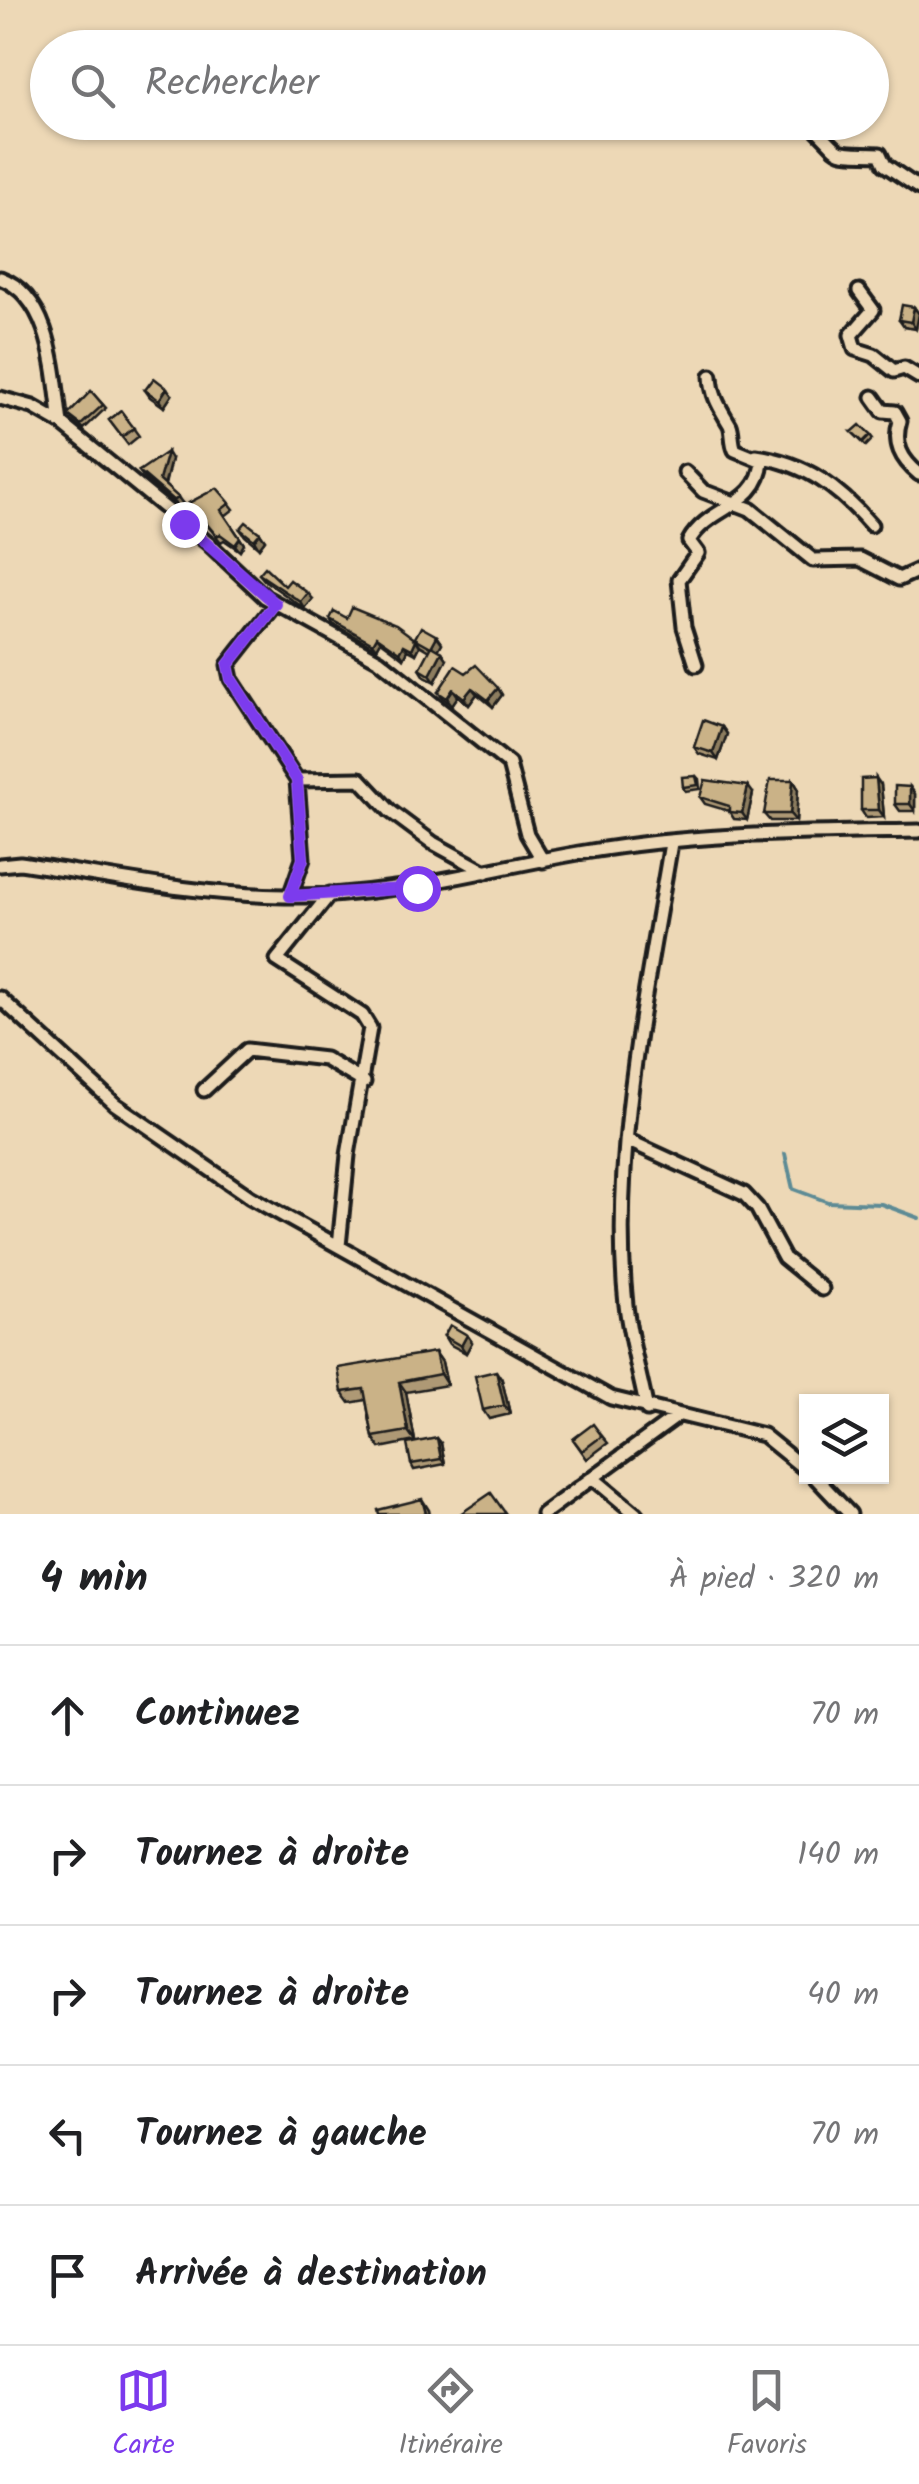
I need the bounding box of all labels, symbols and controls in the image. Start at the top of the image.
search box [30,30,889,140]
text: Rechercher [145,55,318,115]
icon: search [65,58,120,113]
route end [162,502,208,548]
route start [395,866,441,912]
map controls [799,1394,889,1484]
button: layers [799,1394,889,1484]
text: 4 min [40,1546,148,1613]
text: À pied · 320 m [669,1554,879,1605]
text: Continuez [135,1685,300,1745]
icon: ahead [40,1688,95,1743]
text: 70 m [810,1690,879,1741]
text: Tournez à droite [135,1825,409,1885]
icon: right [40,1828,95,1883]
text: 140 m [797,1830,879,1881]
text: Tournez à droite [135,1965,409,2025]
icon: right [40,1968,95,2023]
text: 40 m [807,1970,879,2021]
text: Tournez à gauche [135,2105,427,2165]
icon: left [40,2108,95,2163]
text: 70 m [810,2110,879,2161]
text: Arrivée à destination [135,2245,487,2305]
icon: arrive [40,2248,95,2303]
tab: Carte [112,2363,175,2468]
tab: Itinéraire [399,2363,503,2468]
tab: Favoris [727,2363,807,2468]

